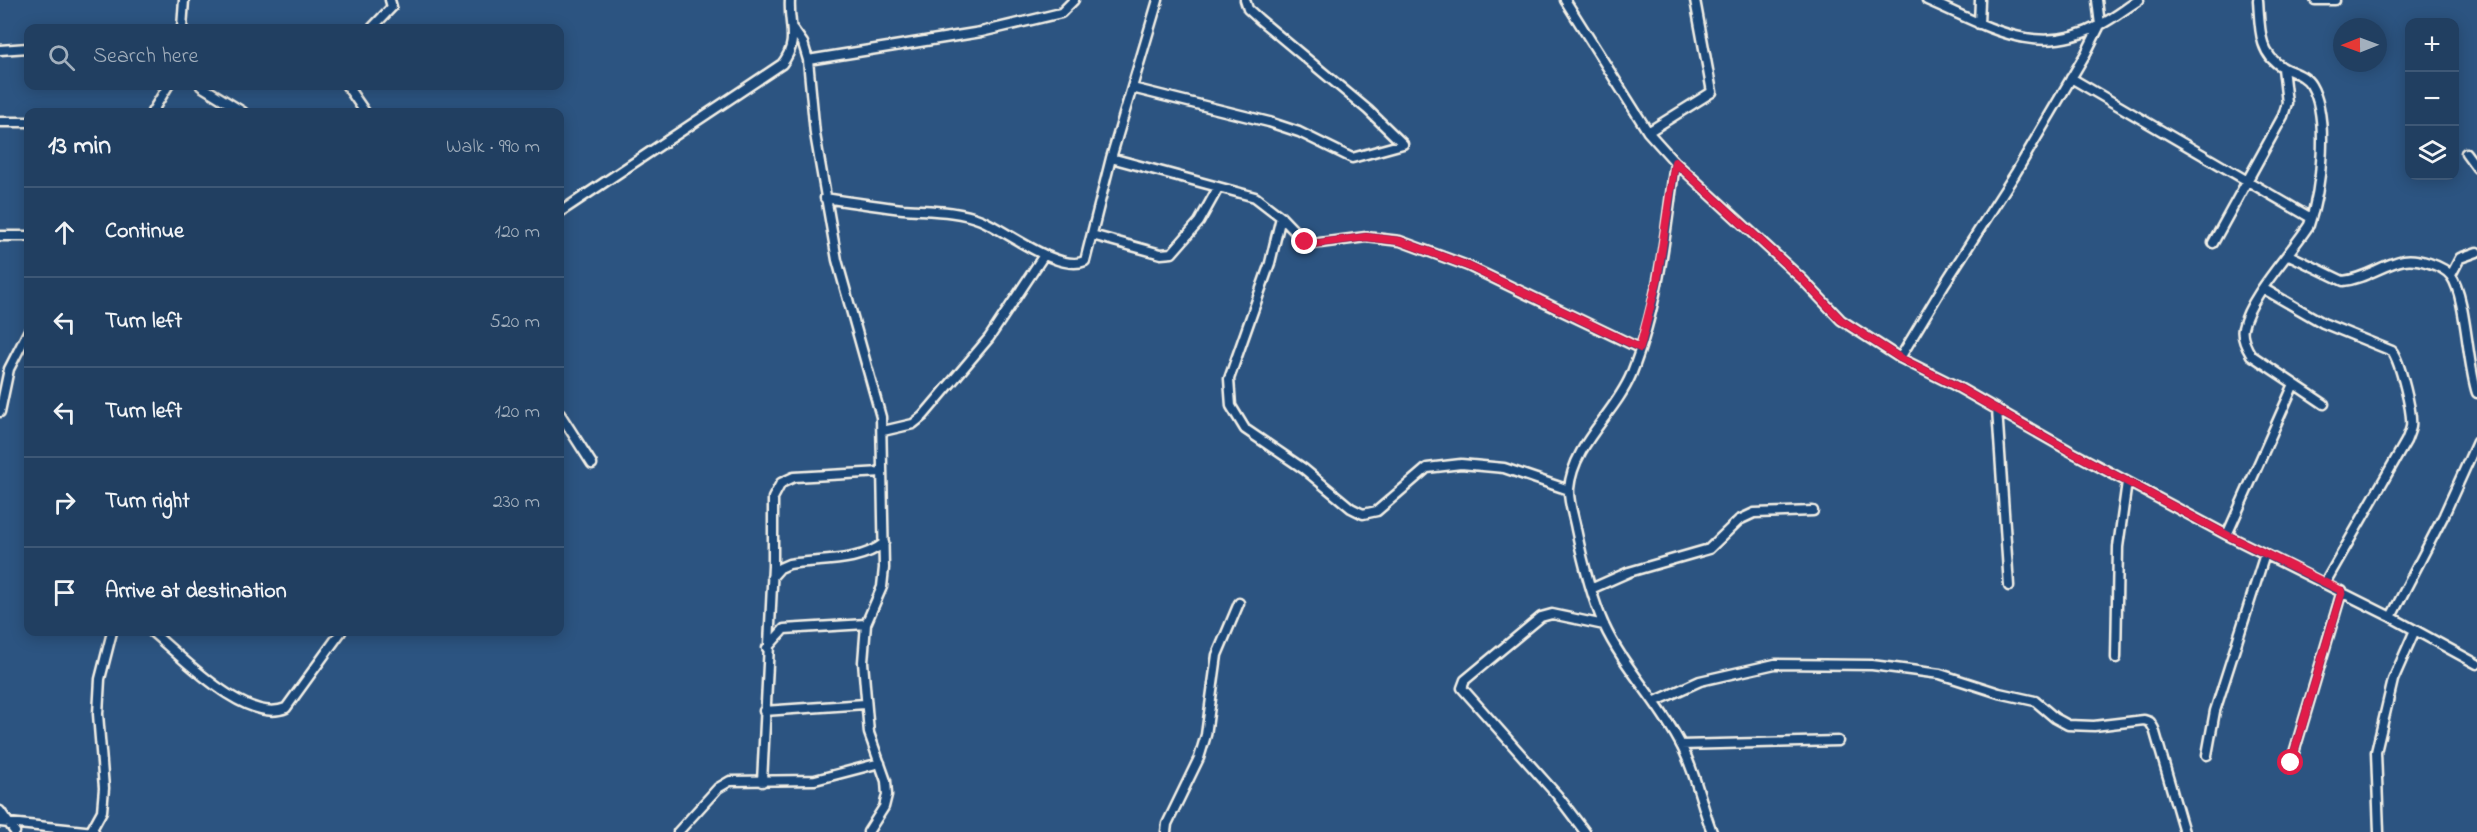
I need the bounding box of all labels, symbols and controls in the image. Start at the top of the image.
north arrow [2333,18,2387,72]
map controls [2405,18,2459,180]
button: + [2405,18,2459,72]
search box [24,24,564,90]
icon: search [45,41,78,74]
text: Search here [93,41,198,73]
button: − [2405,72,2459,126]
button: layers [2405,126,2459,180]
text: 13 min [48,128,111,166]
text: Walk · 990 m [446,133,540,162]
icon: ahead [48,216,81,249]
text: Continue [105,216,184,248]
text: 120 m [495,218,540,247]
route end [1291,228,1317,254]
icon: left [48,306,81,339]
text: Turn left [105,306,182,338]
text: 520 m [489,308,540,337]
icon: left [48,396,81,429]
text: Turn left [105,396,182,428]
text: 120 m [495,398,540,427]
icon: right [48,486,81,519]
text: Turn right [105,486,190,518]
text: 230 m [493,488,540,517]
icon: arrive [48,576,81,609]
text: Arrive at destination [105,576,287,608]
route start [2277,749,2303,775]

